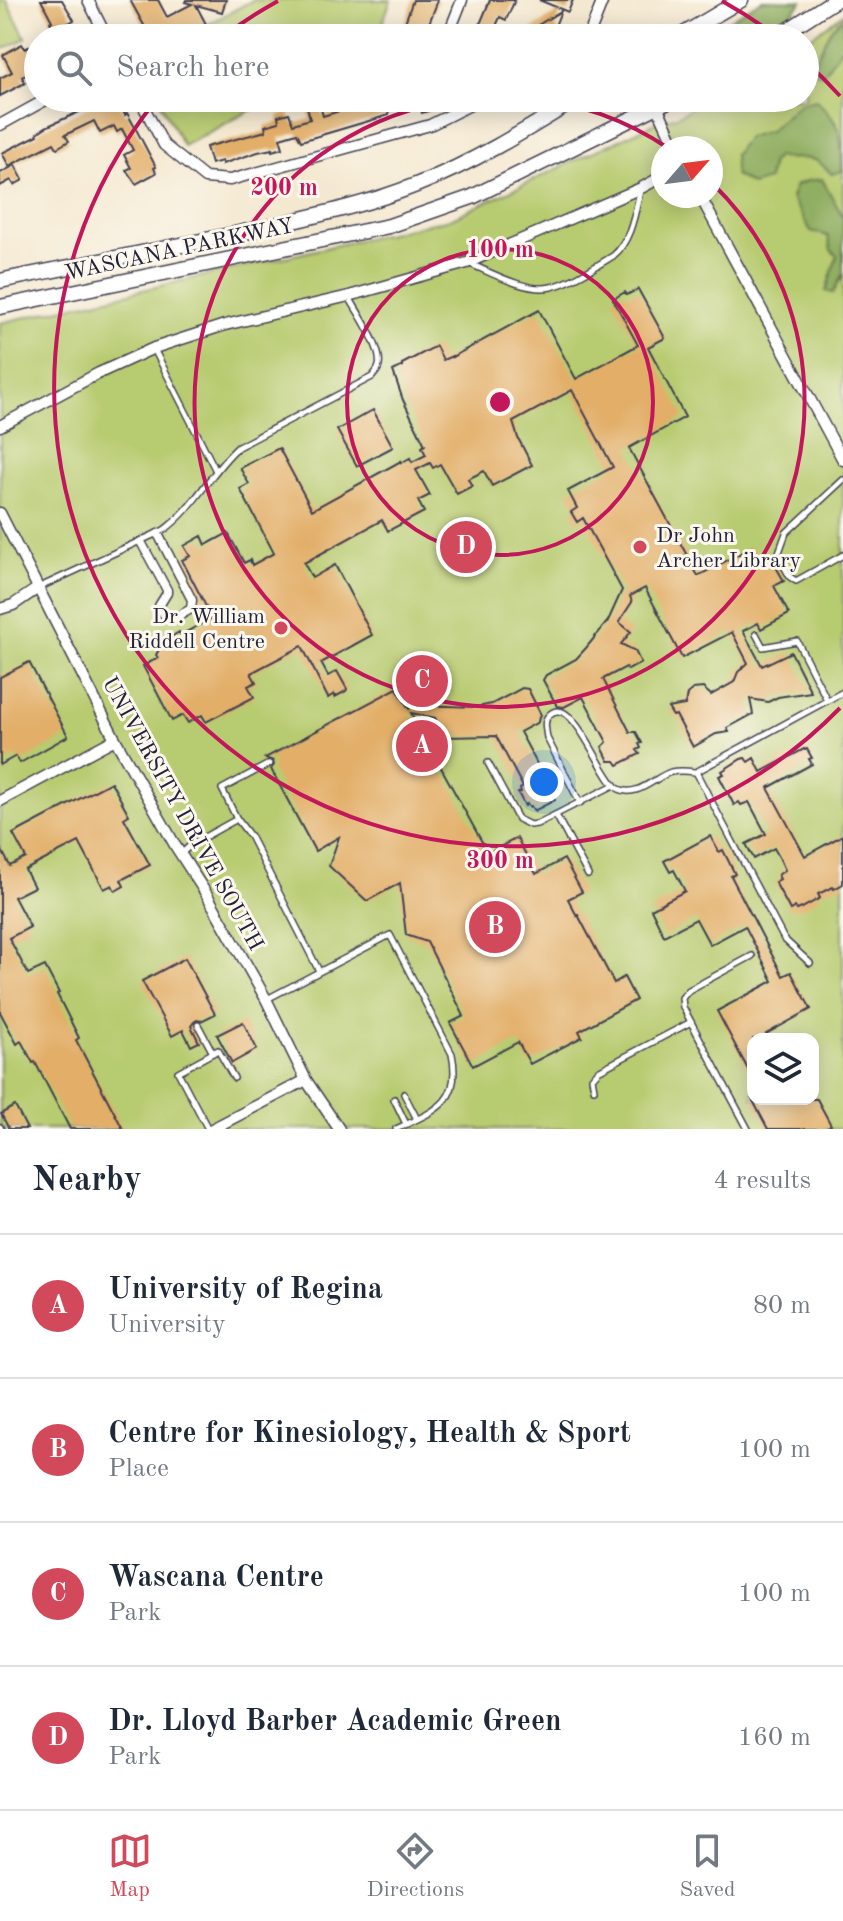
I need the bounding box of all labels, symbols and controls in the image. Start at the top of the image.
search box [24,24,819,112]
icon: search [52,46,96,90]
text: Search here [116,53,270,83]
north arrow [651,136,723,208]
text: 200 m [250,177,318,201]
street label: WASCANA PARKWAY [63,215,296,285]
text: 100 m [466,239,534,263]
centre of rings [486,388,514,416]
pin: D [440,517,492,577]
place label: Dr John Archer Library [656,525,802,572]
marker: Dr John Archer Library [631,538,649,556]
place label: Dr. William Riddell Centre [129,606,265,653]
marker: Dr. William Riddell Centre [272,619,290,637]
pin: C [396,651,448,711]
street label: UNIVERSITY DRIVE SOUTH [98,673,267,955]
pin: A [396,716,448,776]
your location [524,762,564,802]
text: 300 m [466,850,534,874]
pin: B [469,897,521,957]
map controls [747,1033,819,1105]
button: layers [747,1033,819,1105]
text: Nearby [32,1164,142,1198]
text: 4 results [713,1168,811,1194]
text: University of Regina [108,1275,383,1305]
text: A [48,1293,68,1319]
text: 80 m [753,1293,811,1319]
text: University [108,1312,226,1338]
text: Centre for Kinesiology, Health & Sport [108,1419,631,1449]
text: B [49,1437,67,1463]
text: 100 m [738,1437,811,1463]
text: Place [108,1456,169,1482]
text: Wascana Centre [108,1563,324,1593]
text: C [49,1581,67,1607]
text: 100 m [738,1581,811,1607]
text: Park [108,1600,162,1626]
text: Dr. Lloyd Barber Academic Green [108,1707,562,1737]
text: D [48,1725,68,1751]
text: 160 m [738,1725,811,1751]
text: Park [108,1744,162,1770]
tab: Map [108,1829,152,1904]
tab: Directions [367,1829,464,1904]
tab: Saved [679,1829,735,1904]

